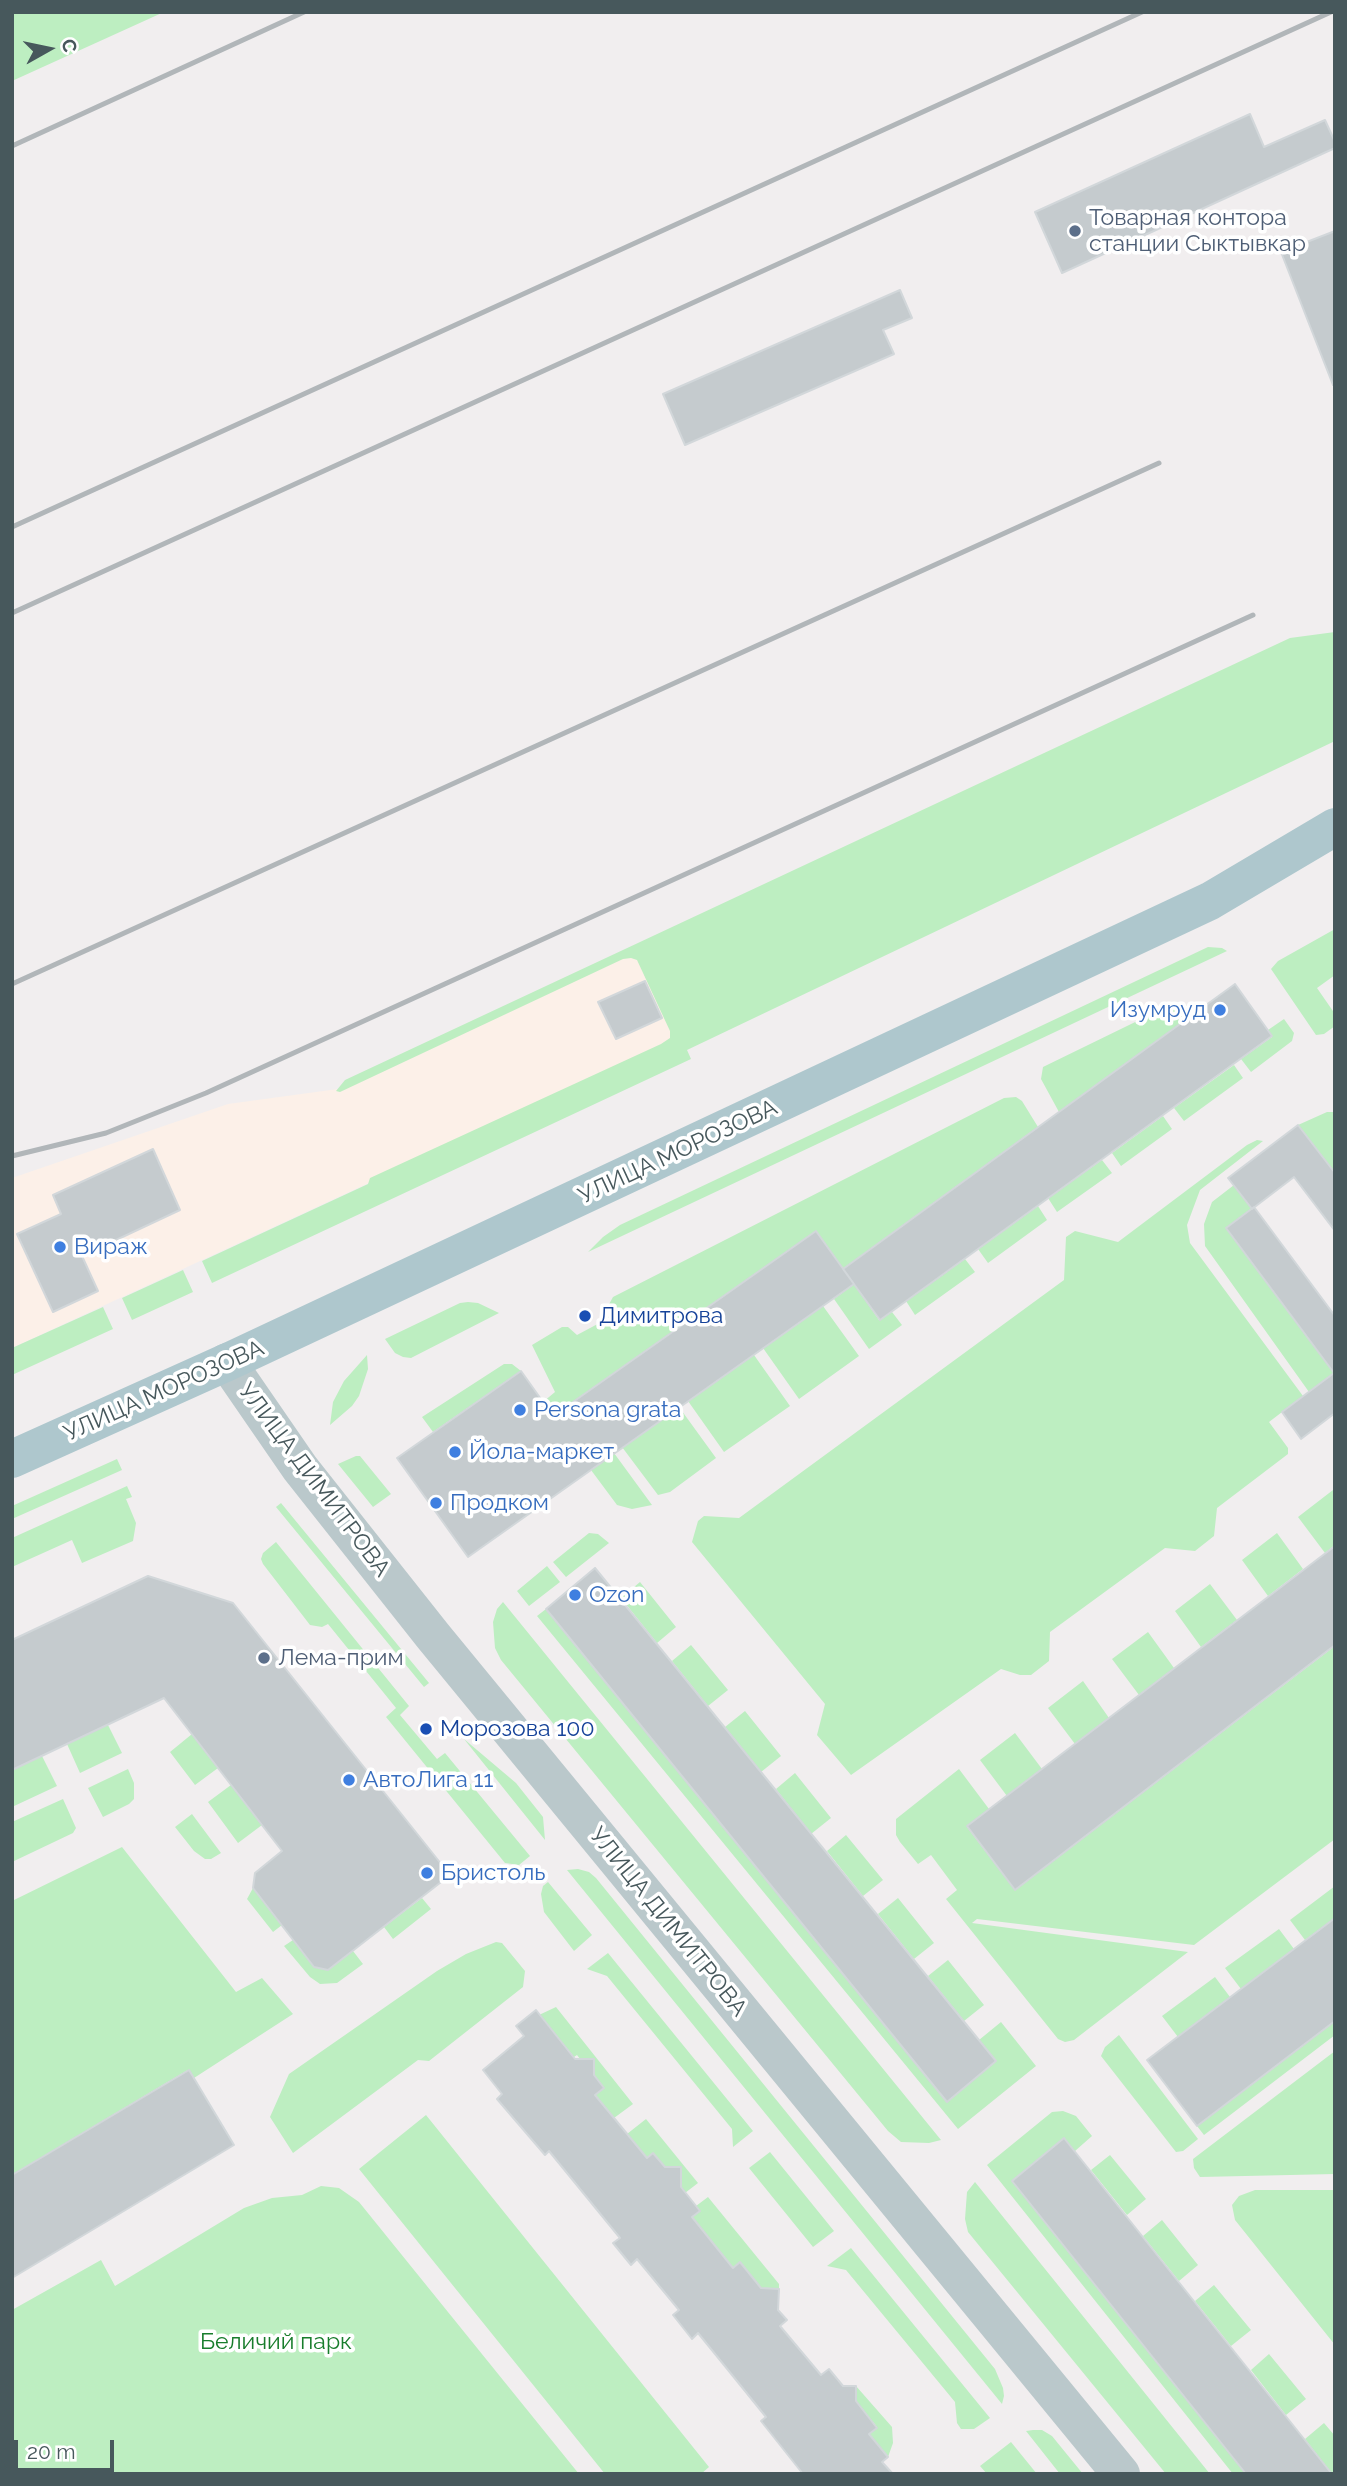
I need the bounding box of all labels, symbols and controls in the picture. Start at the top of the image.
north arrow [14,14,84,84]
text: С [58,38,82,54]
place label: Товарная контора станции Сыктывкар [1089,204,1306,258]
marker: Товарная контора станции Сыктывкар [1067,223,1083,239]
place label: Изумруд [1110,996,1206,1024]
marker: Изумруд [1212,1002,1228,1018]
street label: УЛИЦА МОРОЗОВА [574,1094,782,1210]
place label: Вираж [74,1233,148,1261]
marker: Вираж [52,1239,68,1255]
place label: Димитрова [599,1302,723,1330]
marker: Димитрова [577,1308,593,1324]
street label: УЛИЦА МОРОЗОВА [60,1334,268,1448]
street label: УЛИЦА ДИМИТРОВА [232,1378,396,1582]
place label: Persona grata [534,1396,681,1424]
marker: Persona grata [512,1402,528,1418]
place label: Йола-маркет [469,1438,614,1466]
marker: Йола-маркет [447,1444,463,1460]
place label: Продком [450,1489,549,1517]
marker: Продком [428,1495,444,1511]
place label: Ozon [589,1581,644,1609]
marker: Ozon [567,1587,583,1603]
place label: Лема-прим [278,1644,404,1672]
marker: Лема-прим [256,1650,272,1666]
place label: Морозова 100 [440,1715,595,1743]
marker: Морозова 100 [418,1721,434,1737]
place label: АвтоЛига 11 [363,1766,493,1794]
marker: АвтоЛига 11 [341,1772,357,1788]
street label: УЛИЦА ДИМИТРОВА [583,1822,753,2022]
place label: Бристоль [441,1859,545,1887]
marker: Бристоль [419,1865,435,1881]
park label: Беличий парк [200,2328,352,2356]
scale bar [18,2426,117,2470]
text: 20 m [27,2439,75,2464]

